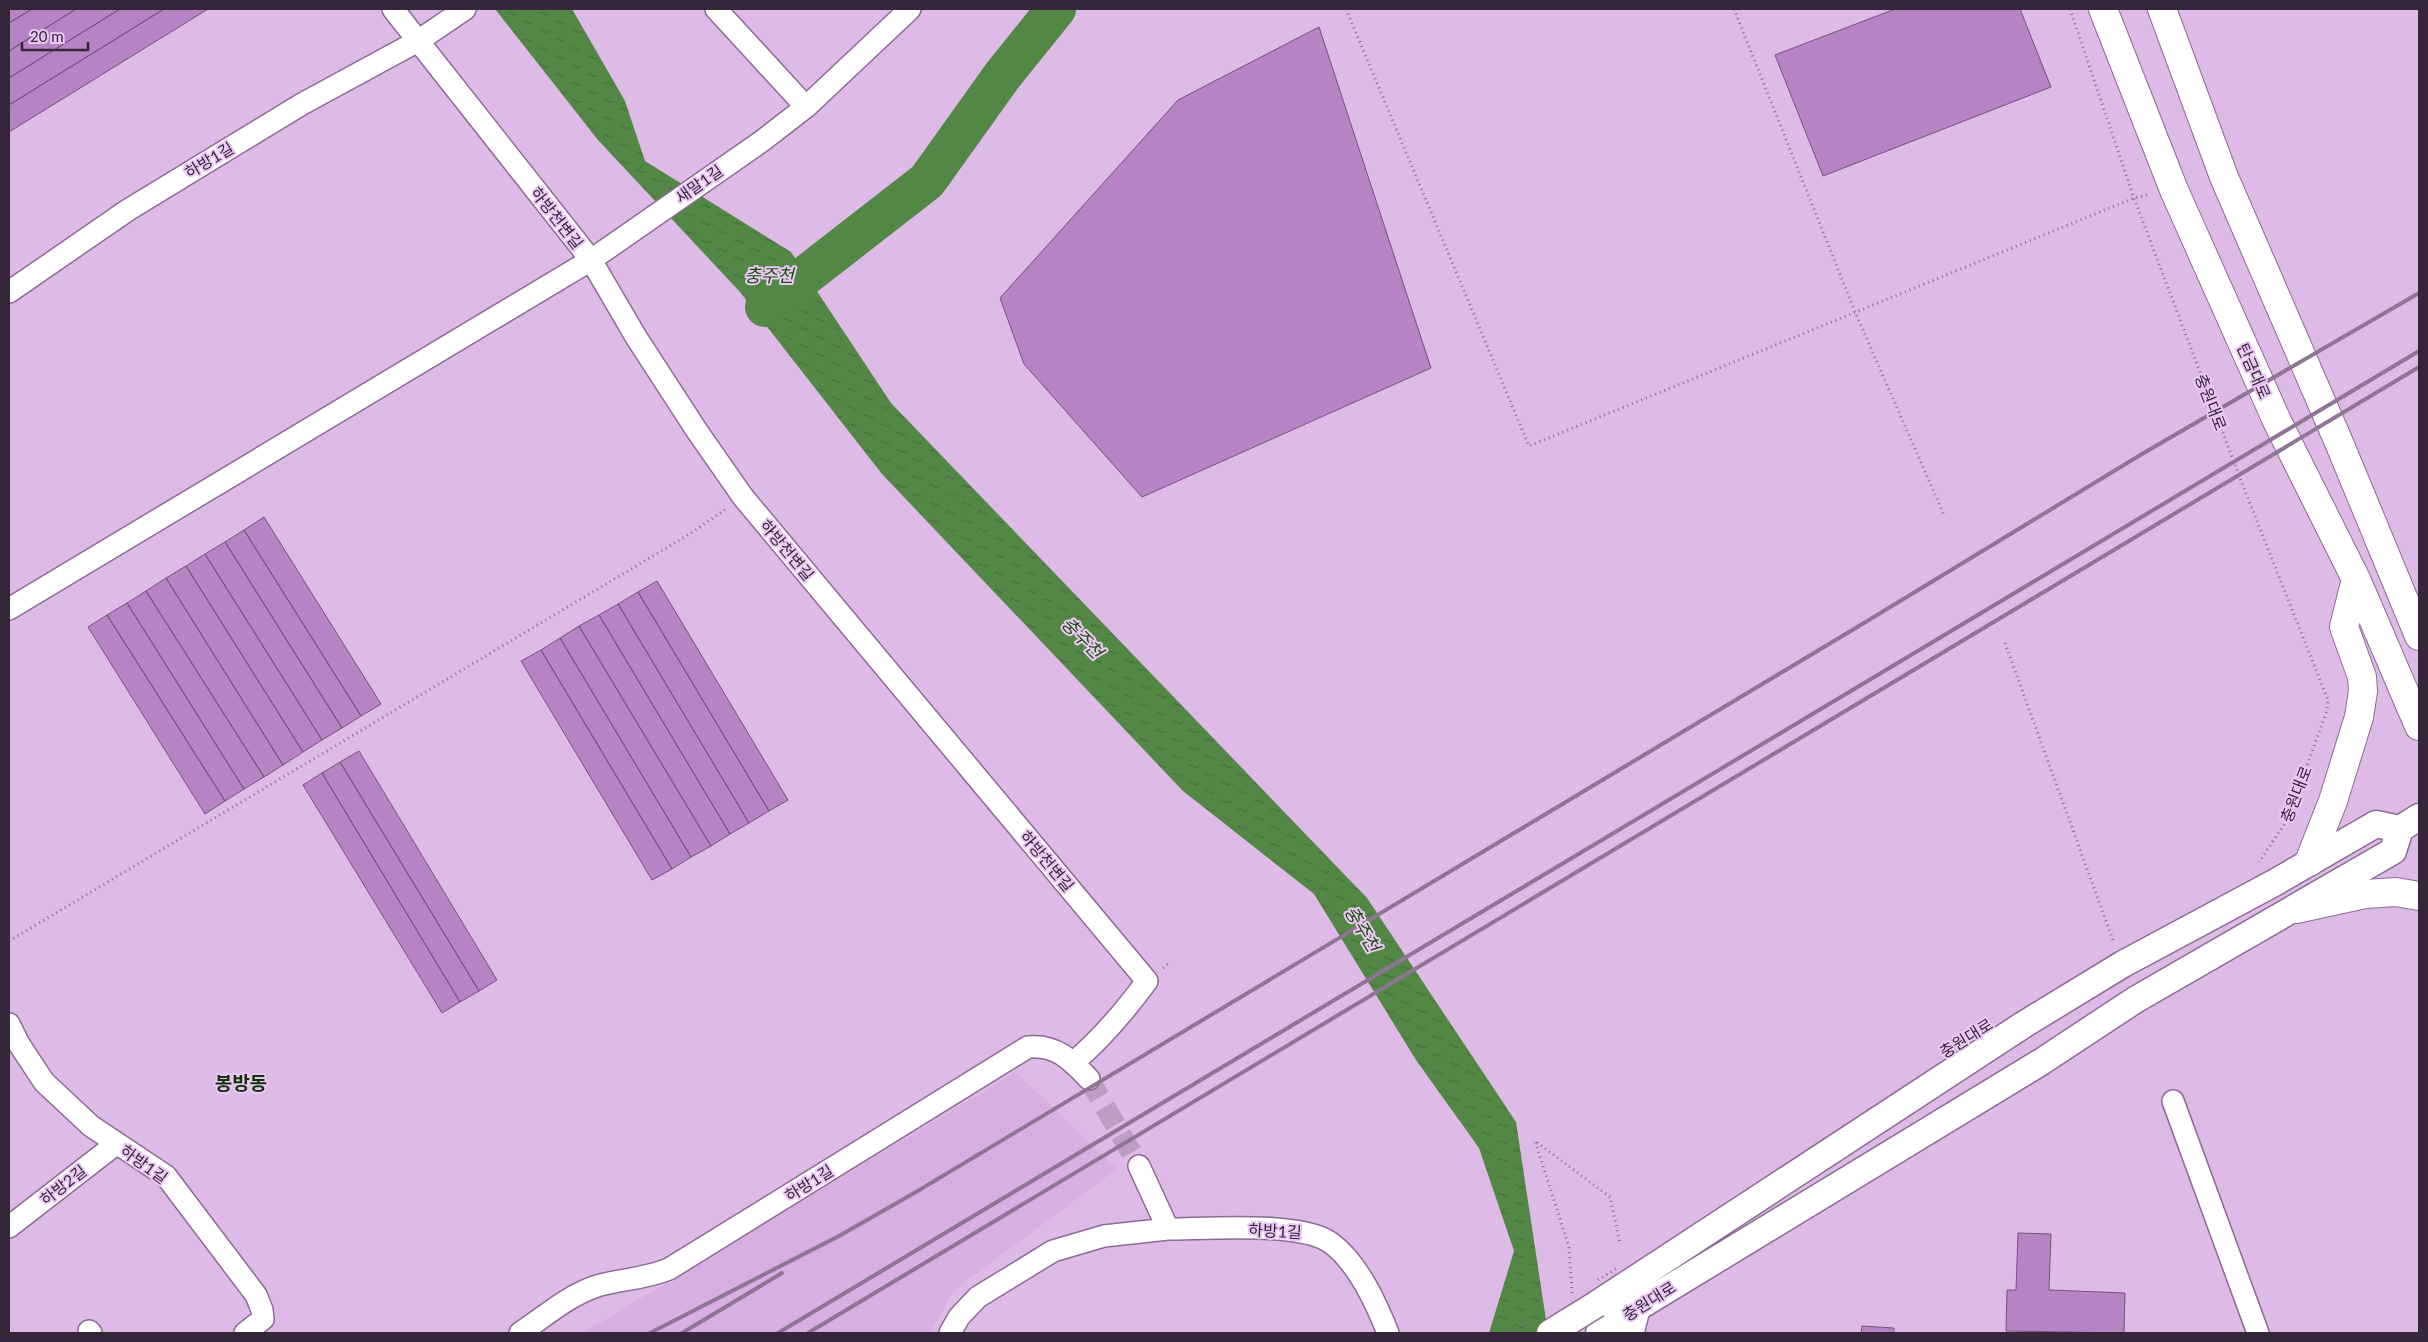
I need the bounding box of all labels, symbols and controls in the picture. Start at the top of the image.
scale bar [22,20,89,52]
text: 20 m [30,27,64,45]
street label: 하방1길 [181,138,237,181]
street label: 새말1길 [671,160,726,207]
street label: 하방천변길 [527,183,588,253]
water label: 충주천 [744,264,796,286]
street label: 탄금대로 [2234,340,2275,402]
street label: 충원대로 [2192,371,2231,433]
street label: 하방천변길 [756,515,818,584]
water label: 충주천 [1057,612,1110,664]
street label: 충원대로 [2276,763,2315,825]
street label: 하방천변길 [1016,826,1078,895]
water label: 충주천 [1341,902,1386,958]
street label: 충원대로 [1936,1014,1996,1061]
district label: 봉방동 [215,1071,267,1094]
street label: 하방1길 [117,1140,172,1187]
street label: 하방1길 [781,1160,836,1205]
street label: 하방2길 [36,1161,90,1209]
street label: 하방1길 [1248,1220,1302,1241]
street label: 충원대로 [1619,1277,1679,1324]

